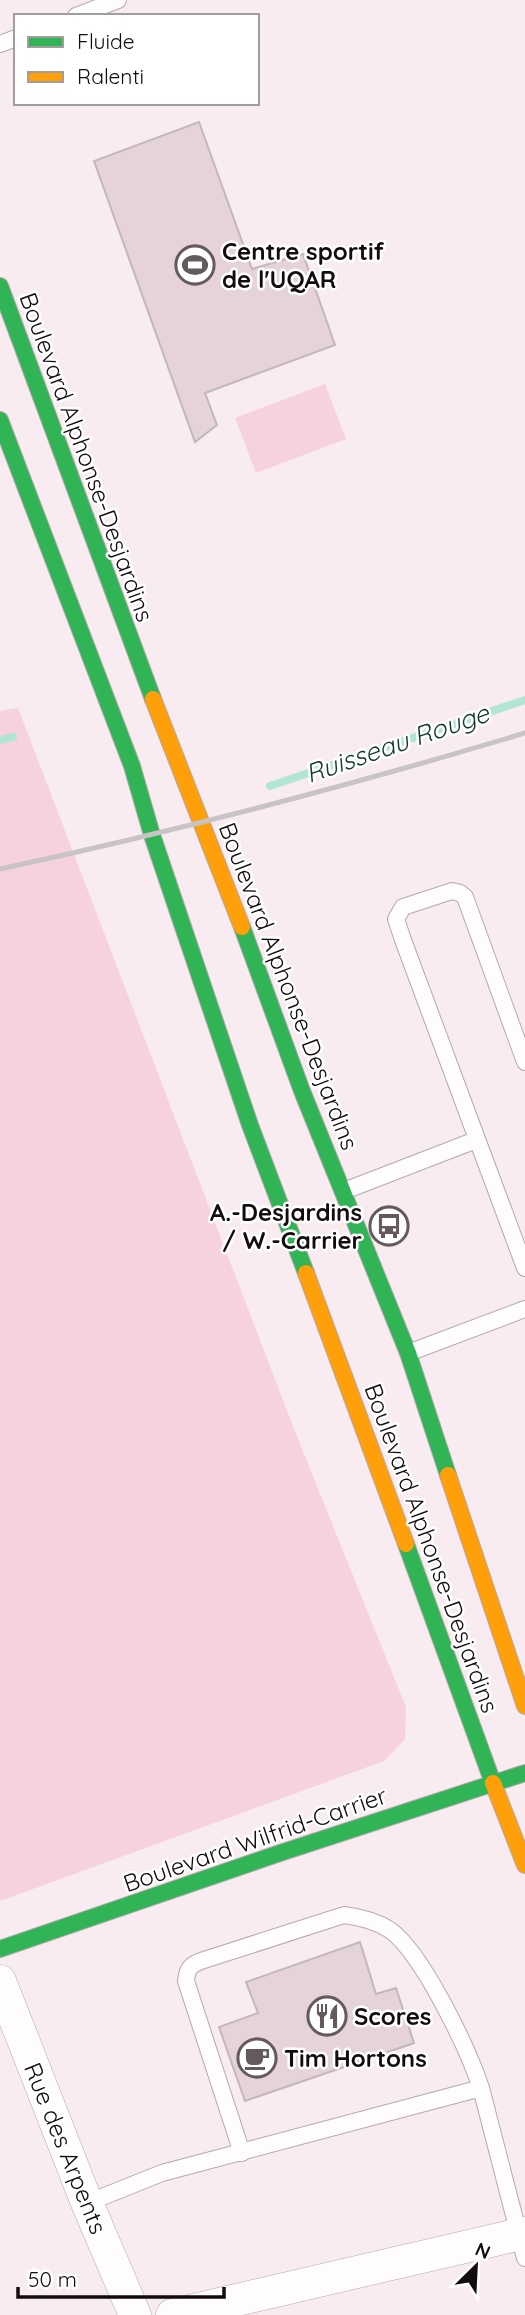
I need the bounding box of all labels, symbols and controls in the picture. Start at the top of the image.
legend [14,14,259,105]
text: Fluide [77,28,135,54]
text: Ralenti [77,63,144,89]
place label: Centre sportif de l'UQAR [222,236,385,294]
sports icon: Centre sportif de l'UQAR [174,244,216,286]
street label: Boulevard Alphonse-Desjardins [13,288,161,626]
water label: Ruisseau Rouge [301,696,494,790]
street label: Boulevard Alphonse-Desjardins [213,818,365,1154]
place label: A.-Desjardins / W.-Carrier [210,1197,362,1255]
bus stop icon: A.-Desjardins / W.-Carrier [368,1205,410,1247]
street label: Boulevard Alphonse-Desjardins [358,1379,506,1717]
street label: Boulevard Wilfrid-Carrier [119,1780,391,1898]
restaurant icon: Scores [306,1995,348,2037]
place label: Scores [354,2001,431,2031]
cafe icon: Tim Hortons [236,2037,278,2079]
place label: Tim Hortons [284,2043,427,2073]
street label: Rue des Arpents [18,2058,114,2238]
north arrow [441,2231,511,2301]
text: N [472,2237,494,2264]
scale bar [18,2256,224,2300]
text: 50 m [28,2266,77,2292]

